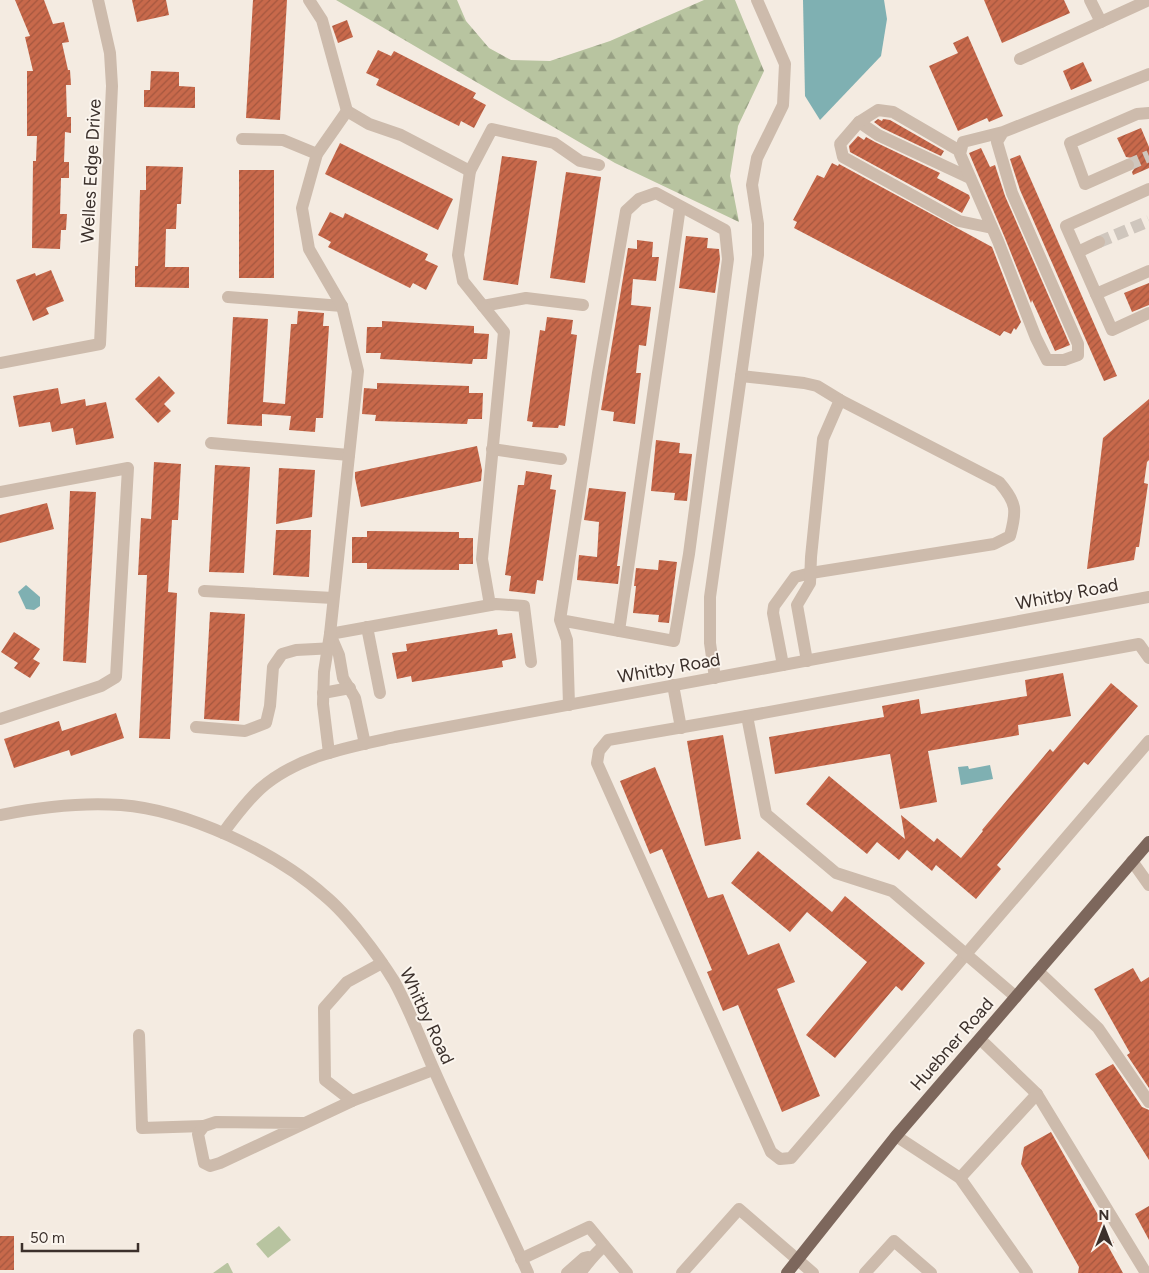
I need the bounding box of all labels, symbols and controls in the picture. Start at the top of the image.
street label: Welles Edge Drive [76,98,106,244]
street label: Whitby Road [1014,573,1120,615]
street label: Whitby Road [616,648,722,688]
street label: Whitby Road [395,964,459,1068]
street label: Huebner Road [906,993,998,1095]
north arrow [1079,1203,1129,1253]
text: N [1099,1207,1109,1224]
scale bar [22,1220,139,1252]
text: 50 m [30,1229,65,1247]

